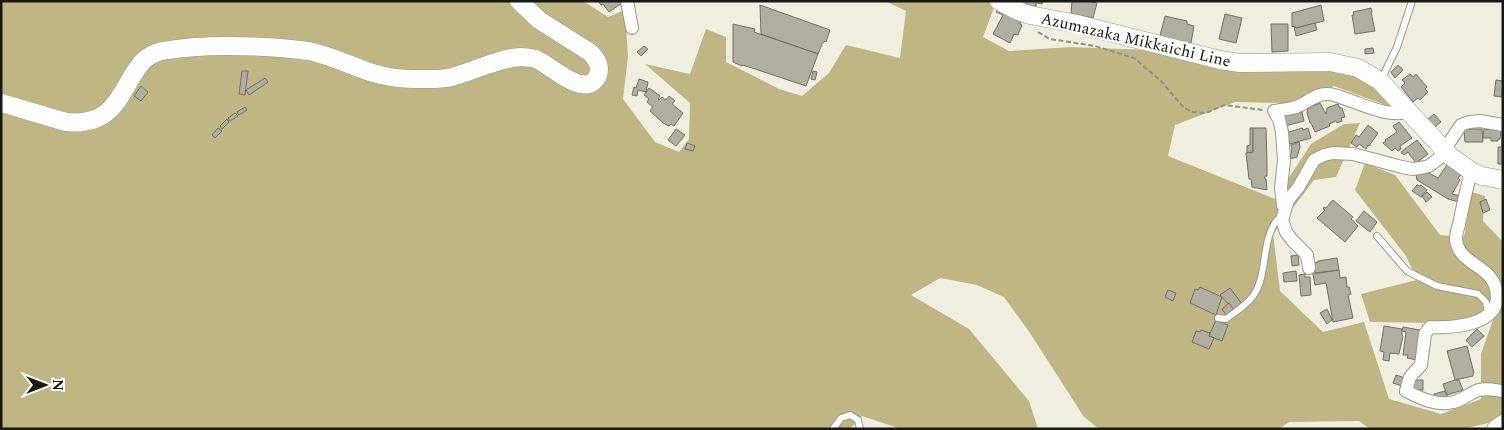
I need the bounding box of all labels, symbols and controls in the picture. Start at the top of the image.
street label: Azumazaka Mikkaichi Line [1038,6,1233,74]
north arrow [20,360,70,410]
text: N [47,379,68,391]

